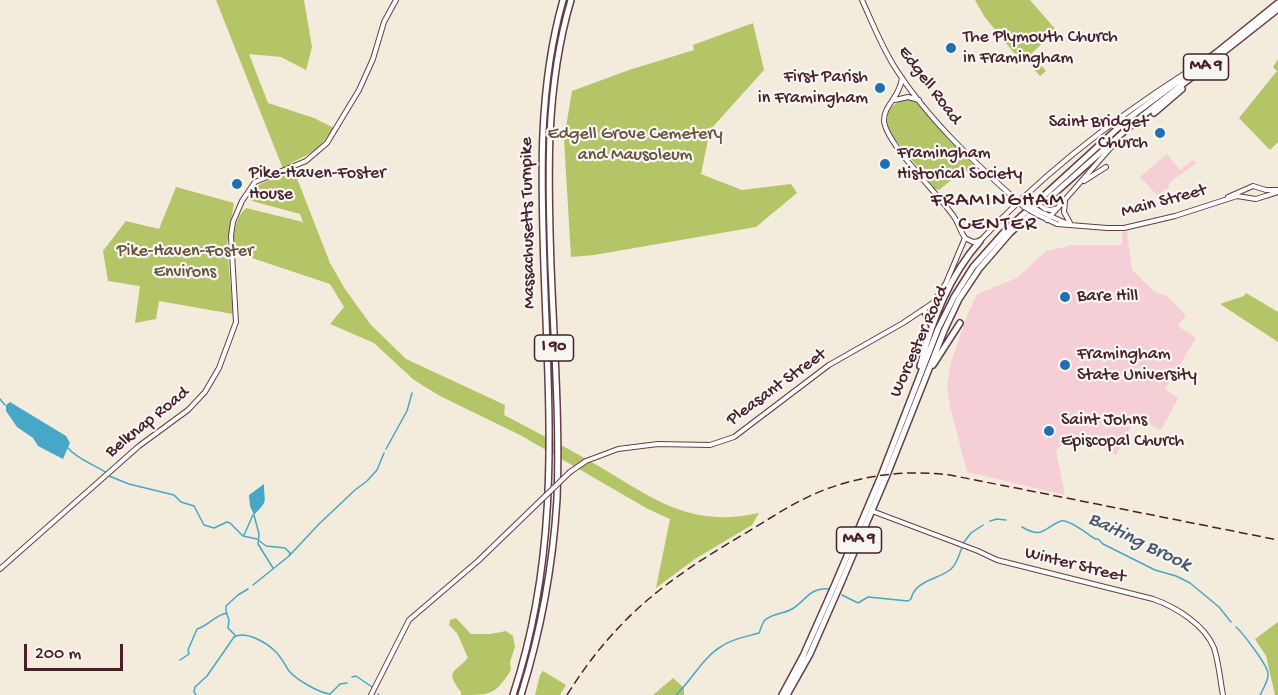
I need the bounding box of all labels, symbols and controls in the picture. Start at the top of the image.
place label: The Plymouth Church in Framingham [963,27,1118,70]
marker: The Plymouth Church in Framingham [944,41,958,55]
street label: Edgell Road [892,42,966,130]
road number: MA 9 [1184,54,1228,80]
place label: First Parish in Framingham [758,67,868,110]
marker: First Parish in Framingham [873,81,887,95]
place label: Saint Bridget Church [1049,112,1148,154]
park label: Edgell Grove Cemetery and Mausoleum [547,124,723,166]
marker: Saint Bridget Church [1153,126,1167,140]
street label: Massachusetts Turnpike [517,137,541,309]
place label: Framingham Historical Society [897,143,1022,186]
marker: Framingham Historical Society [878,157,892,171]
place label: Pike-Haven-Foster House [249,163,386,206]
marker: Pike-Haven-Foster House [230,177,244,191]
street label: Main Street [1119,180,1209,224]
district label: FRAMINGHAM CENTER [931,189,1065,239]
park label: Pike-Haven-Foster Environs [117,241,253,284]
street label: Worcester Road [886,283,954,401]
place label: Bare Hill [1077,286,1138,308]
marker: Bare Hill [1058,290,1072,304]
road number: I 90 [534,335,574,361]
place label: Framingham State University [1077,344,1197,386]
street label: Pleasant Street [723,345,831,431]
marker: Framingham State University [1058,358,1072,372]
street label: Belknap Road [102,383,194,463]
place label: Saint Johns Episcopal Church [1061,410,1184,452]
marker: Saint Johns Episcopal Church [1042,424,1056,438]
water label: Baiting Brook [1084,508,1194,578]
road number: MA 9 [836,527,882,553]
street label: Winter Street [1022,543,1128,589]
scale bar [27,632,126,670]
text: 200 m [35,644,81,665]

